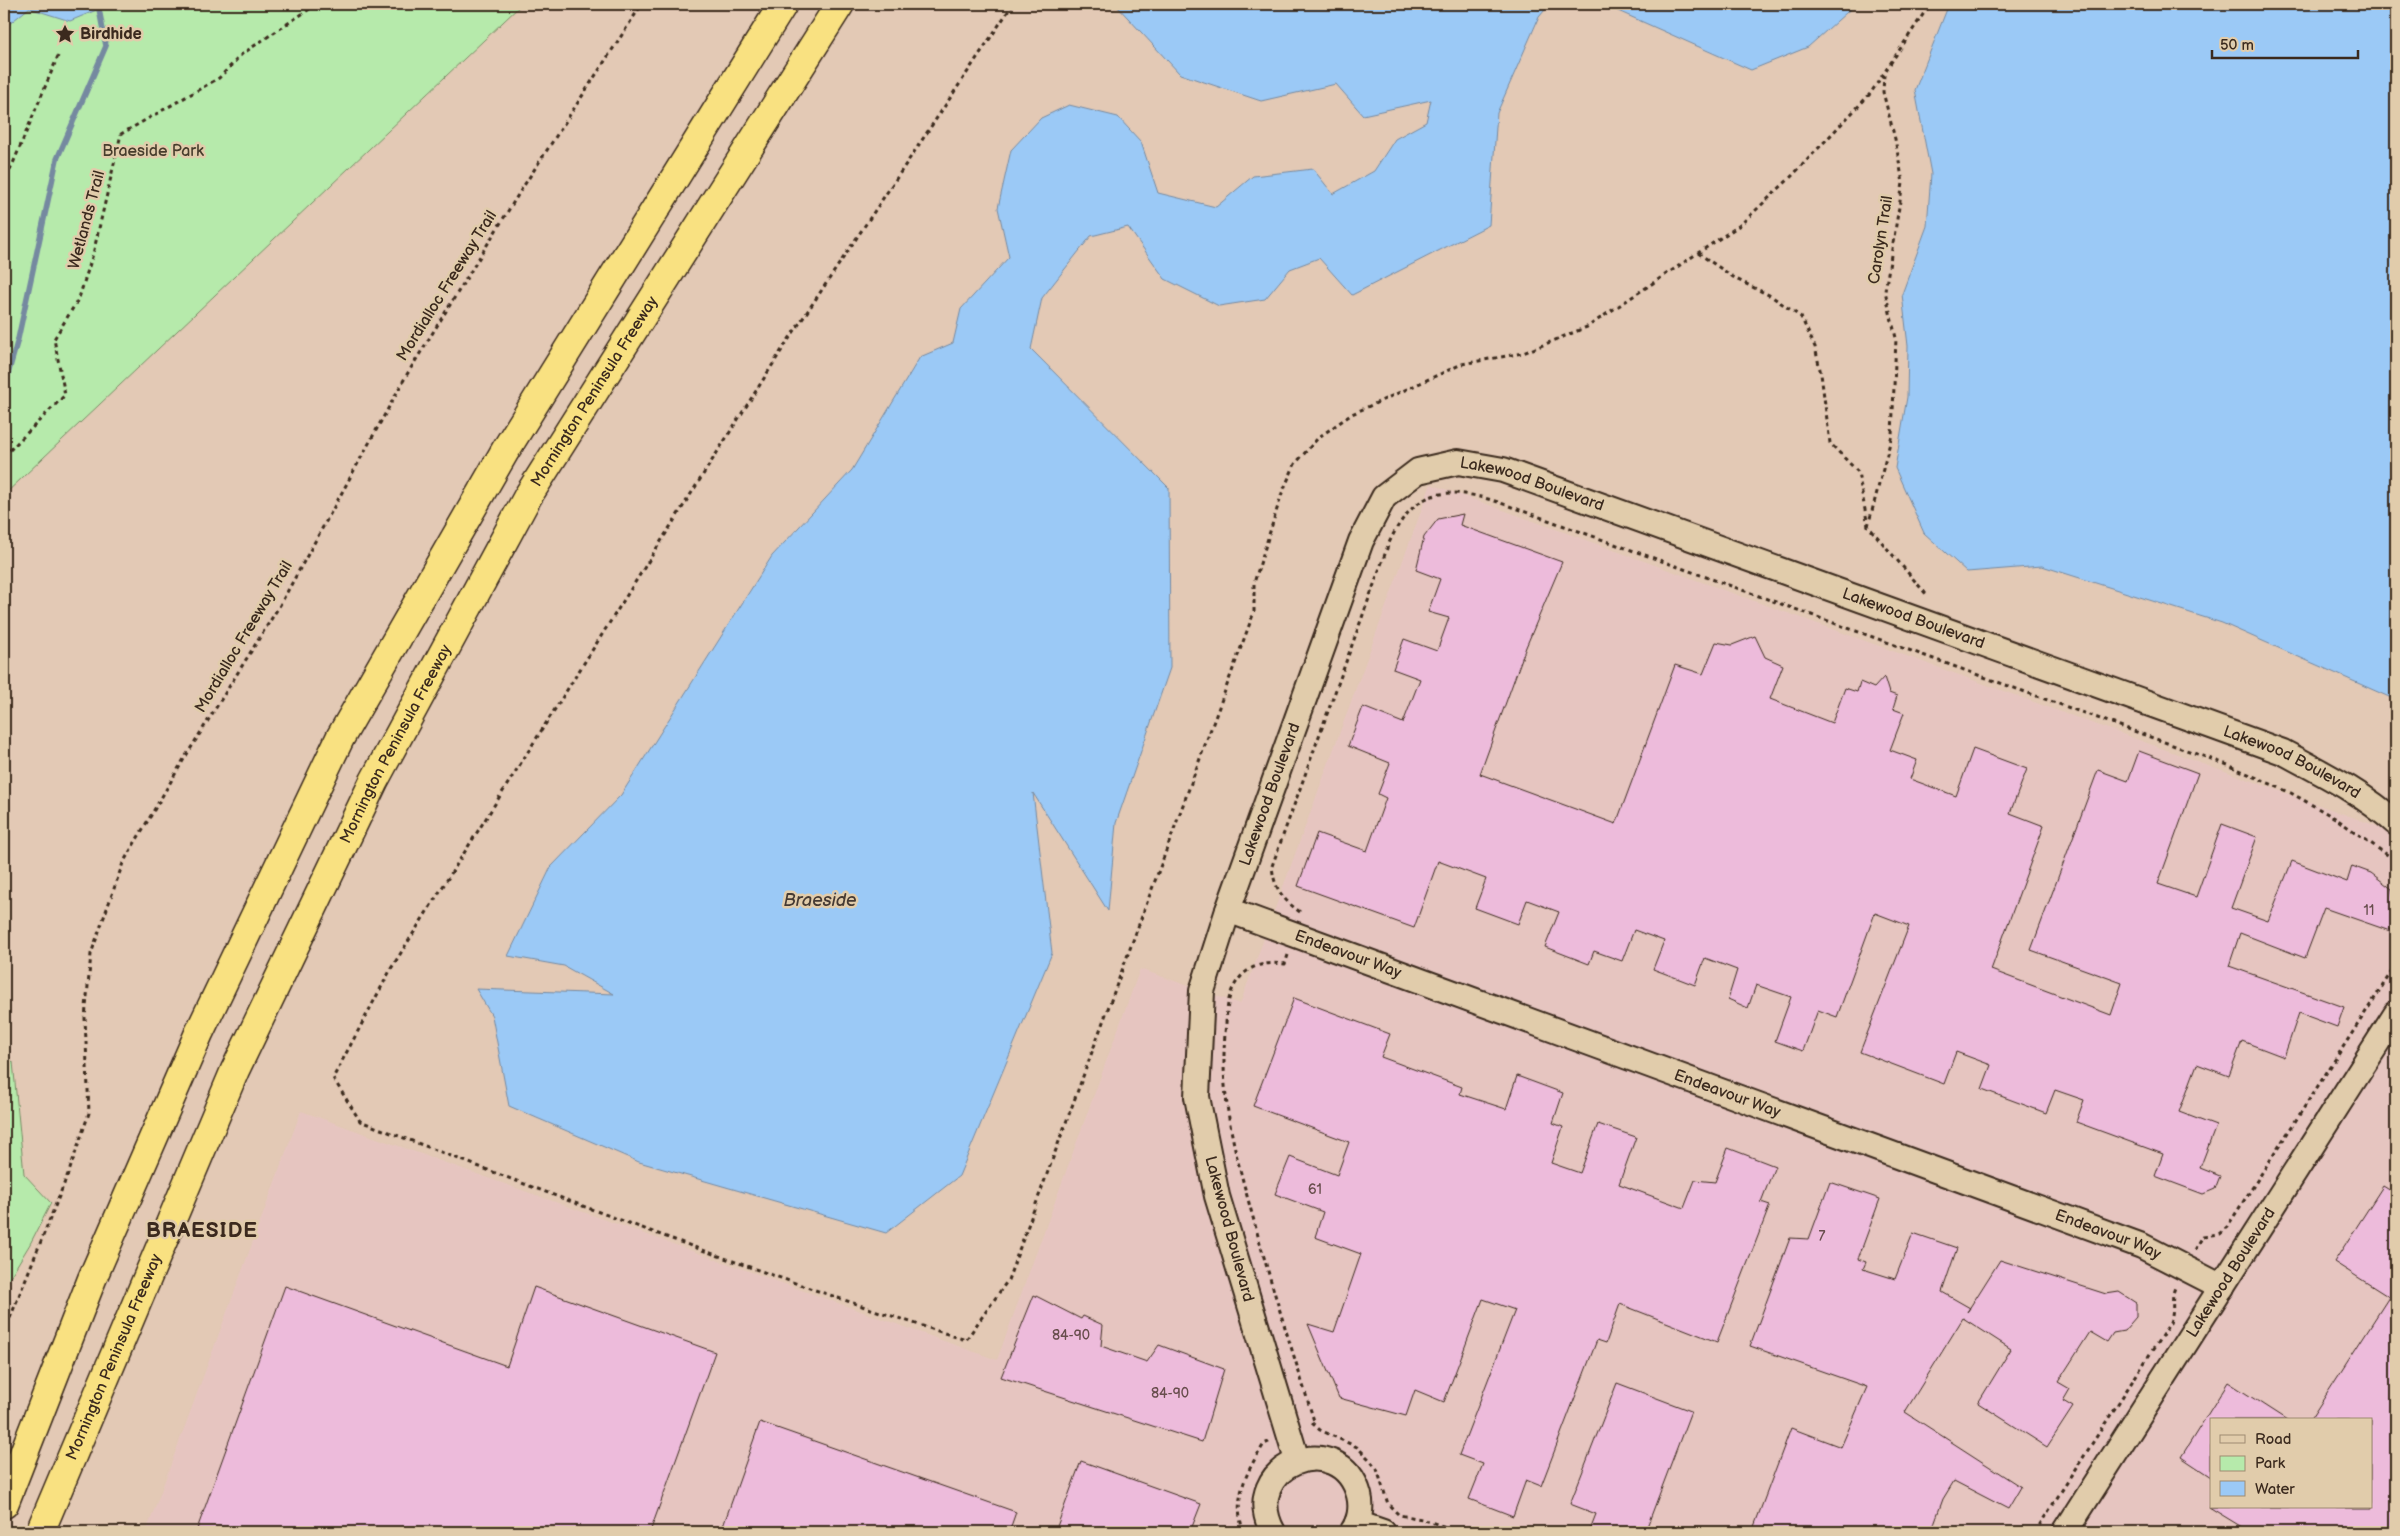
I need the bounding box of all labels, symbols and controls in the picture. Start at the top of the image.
place icon: Birdhide [54,23,76,45]
place label: Birdhide [80,25,142,44]
scale bar [2212,28,2359,60]
text: 50 m [2220,36,2254,55]
park label: Braeside Park [102,142,204,161]
street label: Wetlands Trail [65,169,109,271]
street label: Carolyn Trail [1865,194,1897,286]
street label: Mordialloc Freeway Trail [393,207,501,365]
street label: Mornington Peninsula Freeway [527,292,662,490]
street label: Lakewood Boulevard [1459,453,1607,515]
street label: Mordialloc Freeway Trail [191,558,297,716]
street label: Lakewood Boulevard [1840,584,1987,653]
street label: Mornington Peninsula Freeway [336,640,456,847]
street label: Lakewood Boulevard [1235,720,1304,868]
street label: Lakewood Boulevard [2221,722,2364,803]
water label: Braeside [784,890,856,911]
house number: 11 [2364,902,2374,919]
street label: Endeavour Way [1292,926,1405,983]
street label: Endeavour Way [1671,1065,1784,1122]
street label: Lakewood Boulevard [1200,1154,1258,1304]
house number: 61 [1308,1181,1322,1198]
street label: Lakewood Boulevard [2182,1204,2279,1341]
street label: Endeavour Way [2052,1205,2165,1264]
district label: BRAESIDE [146,1218,258,1243]
house number: 7 [1819,1228,1826,1245]
street label: Mornington Peninsula Freeway [62,1250,166,1463]
house number: 84-90 [1052,1327,1090,1344]
house number: 84-90 [1151,1385,1189,1402]
legend [2210,1418,2372,1508]
text: Road [2255,1430,2291,1449]
text: Park [2255,1454,2286,1473]
text: Water [2255,1480,2295,1499]

